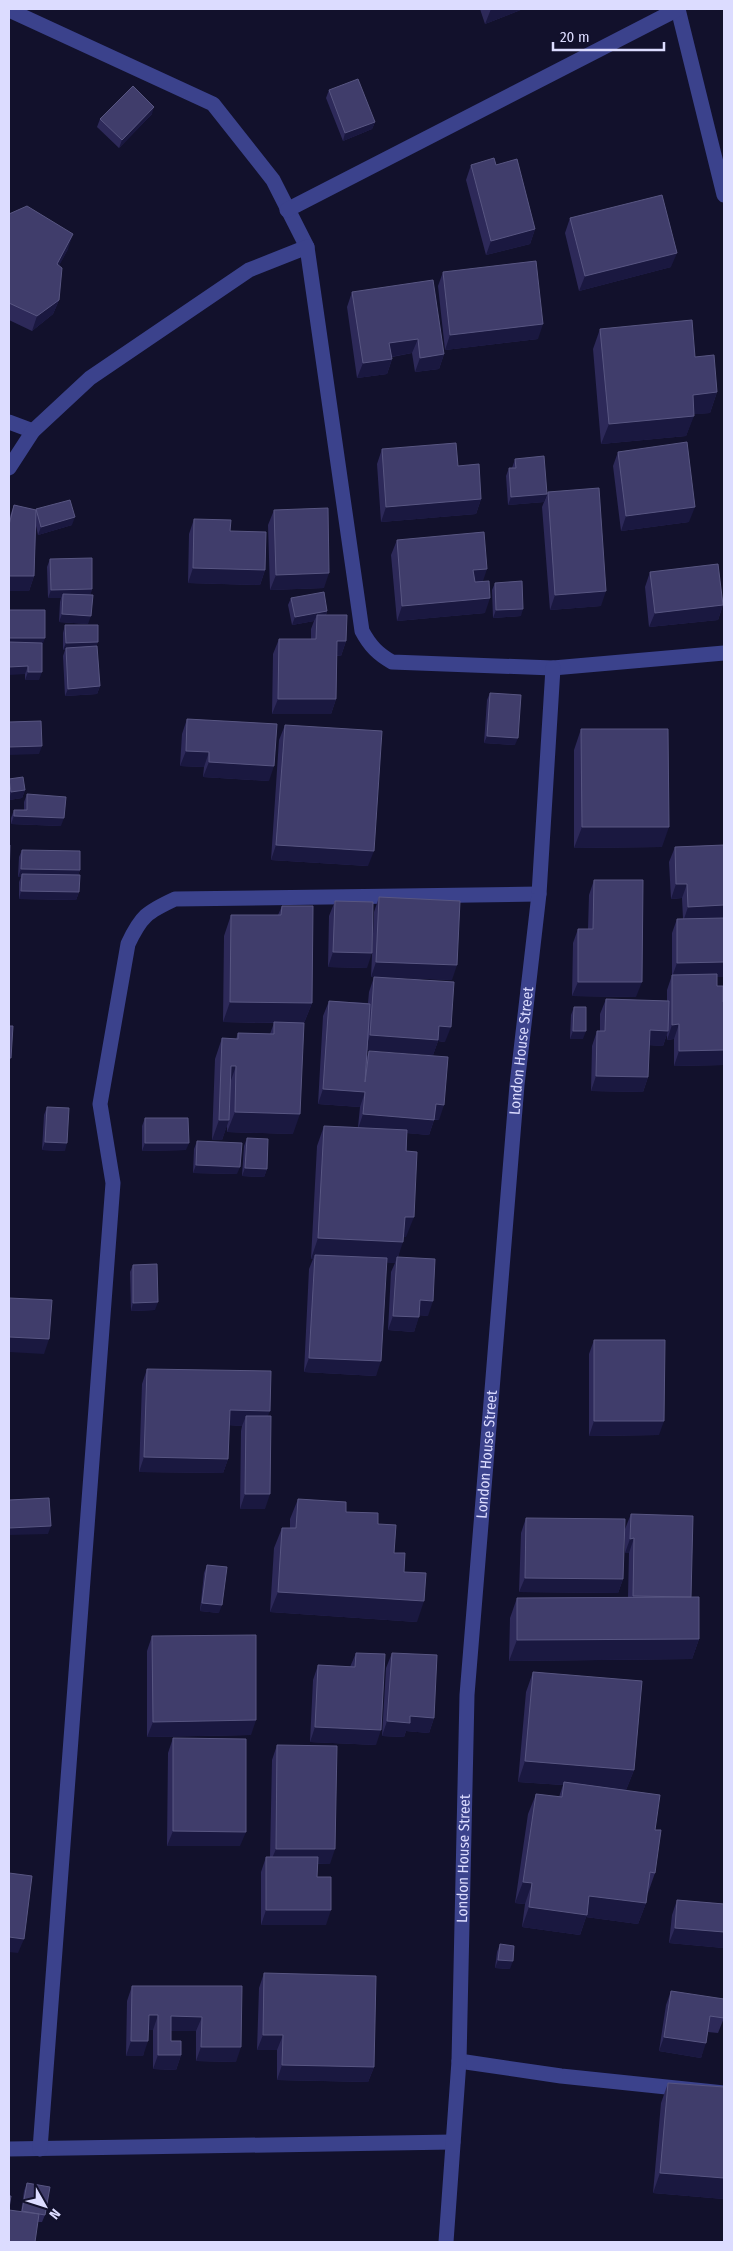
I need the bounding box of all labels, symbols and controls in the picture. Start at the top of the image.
scale bar [553,20,664,52]
text: 20 m [560,28,590,46]
street label: London House Street [506,986,537,1116]
street label: London House Street [473,1389,501,1519]
street label: London House Street [453,1794,474,1923]
north arrow [20,2181,70,2231]
text: N [45,2205,64,2222]

